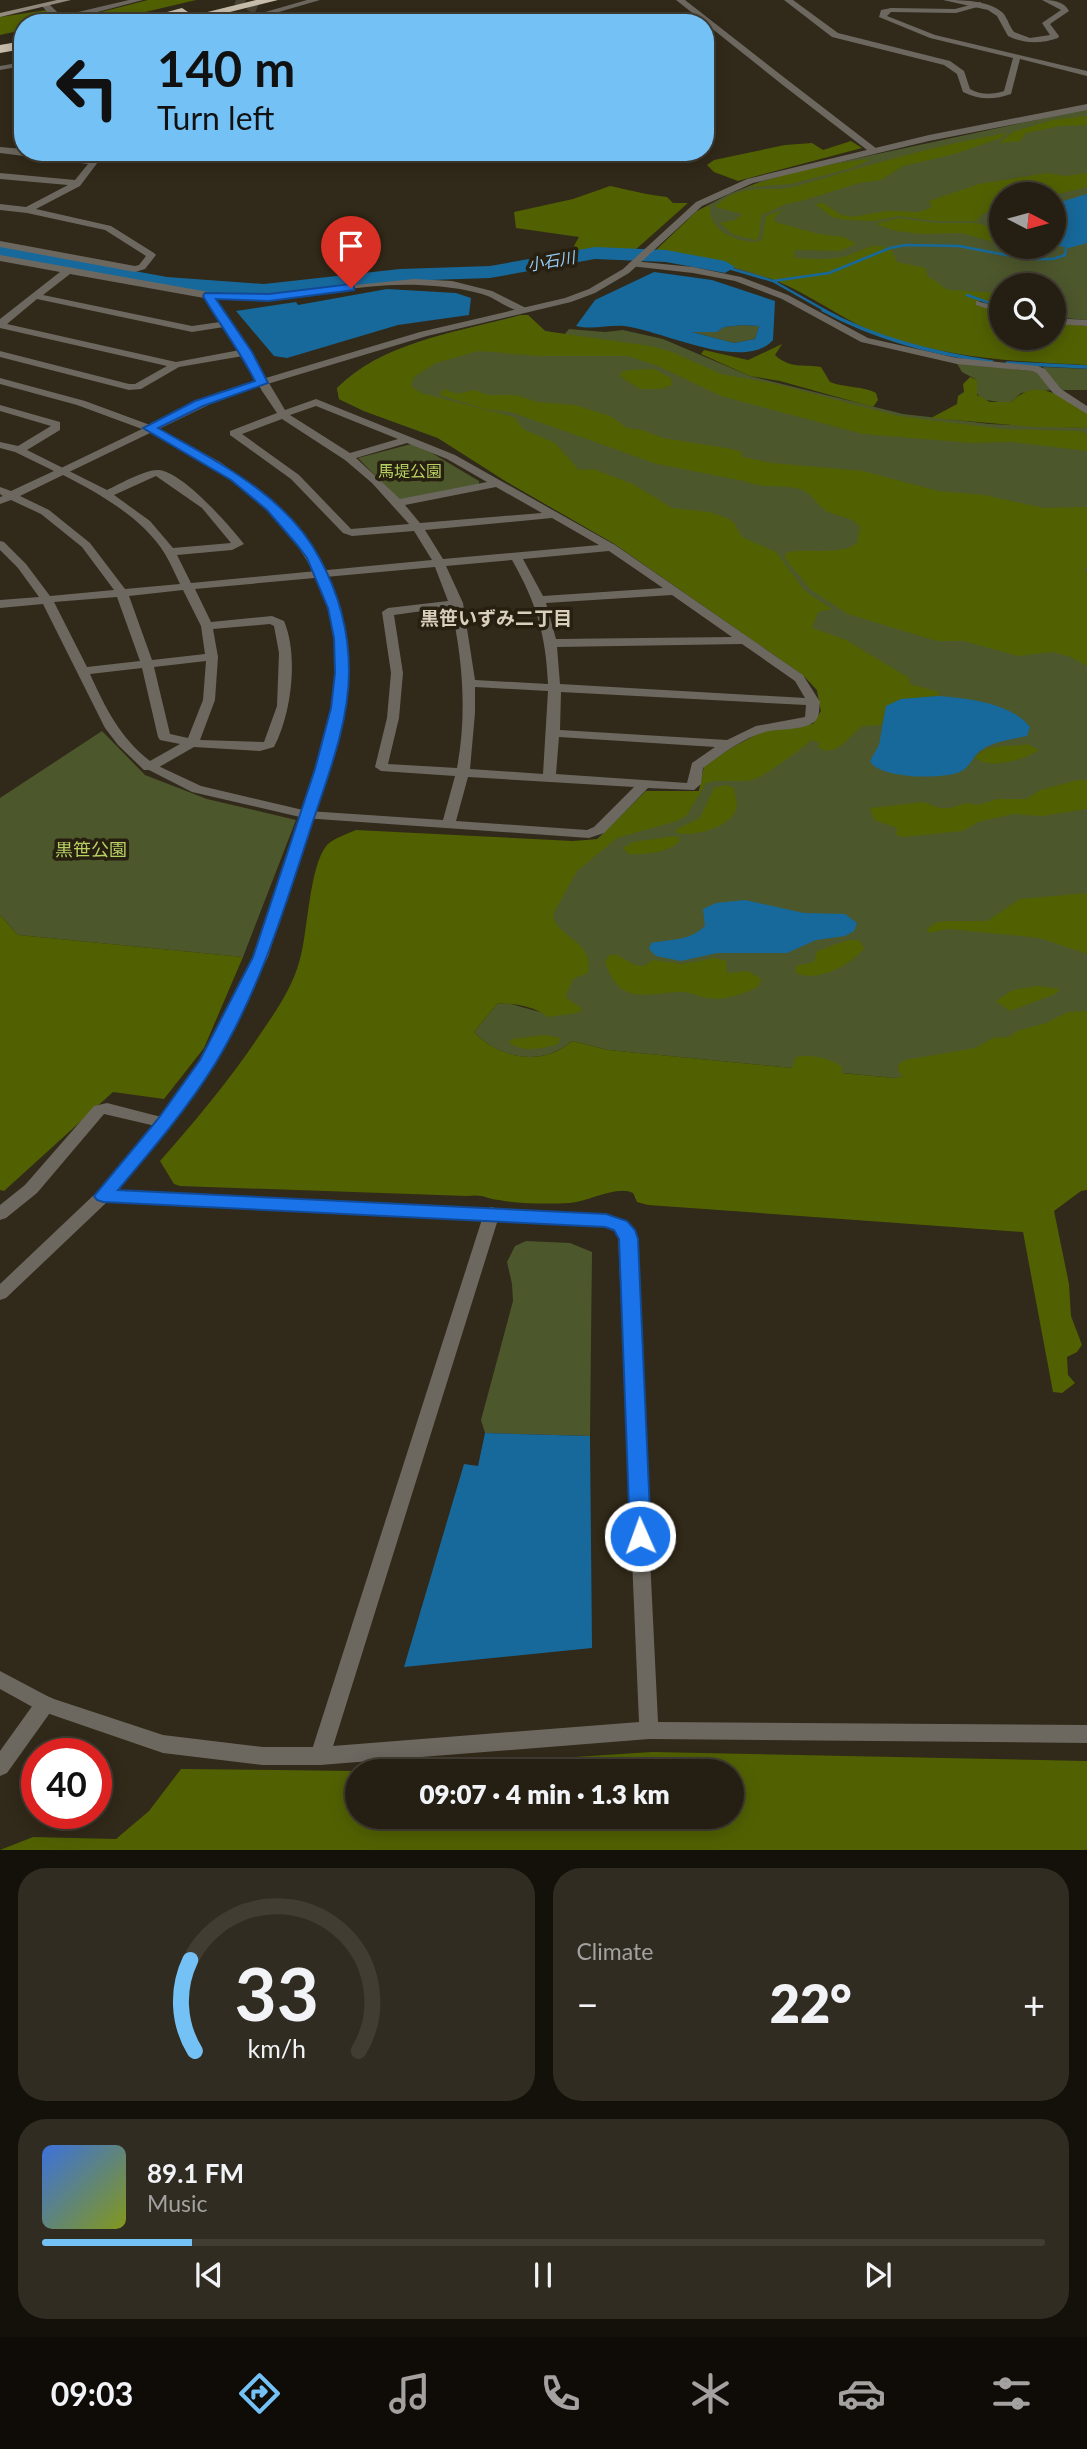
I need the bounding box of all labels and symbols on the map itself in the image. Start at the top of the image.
north arrow [989,182,1066,259]
pin [321,216,381,288]
water label: 小石川 [526,247,578,274]
park label: 馬堤公園 [378,461,442,480]
district label: 黒笹いずみ二丁目 [420,606,572,629]
park label: 黒笹公園 [55,838,127,860]
position arrow [603,1499,677,1573]
speed limit sign: 40 [21,1738,112,1829]

